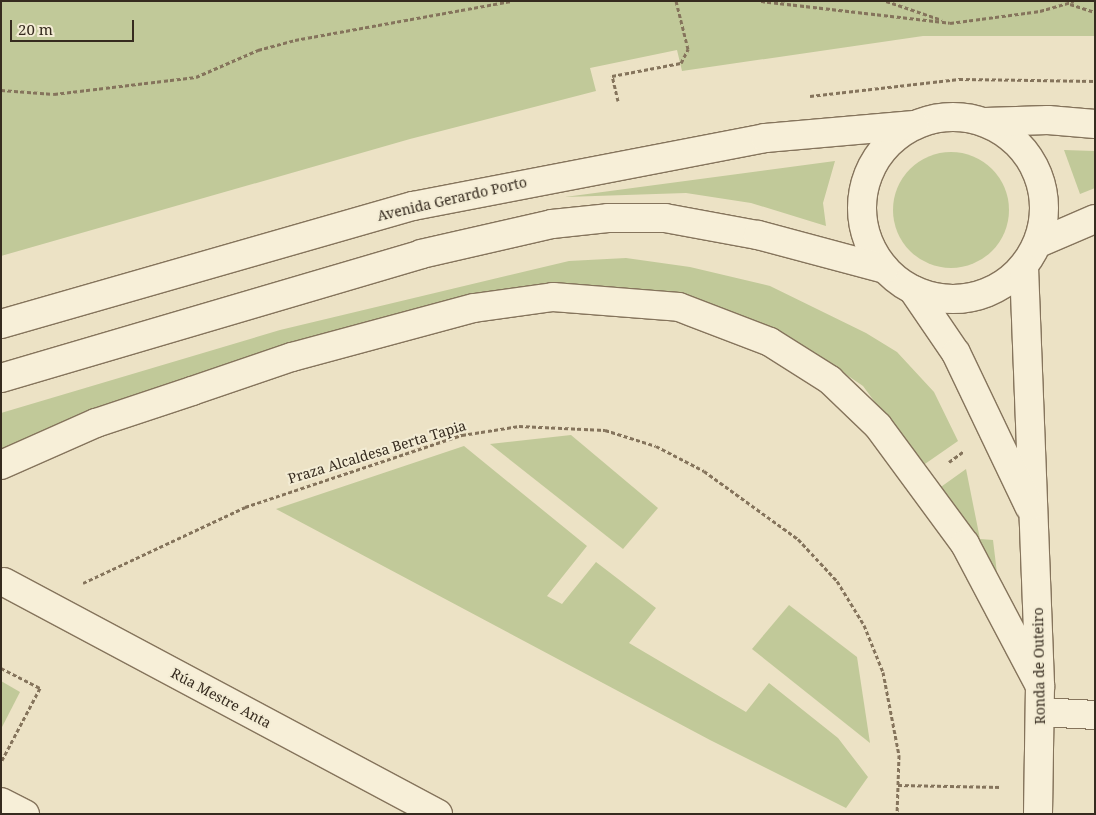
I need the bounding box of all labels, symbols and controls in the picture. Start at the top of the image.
scale bar [12,10,136,42]
text: 20 m [18,19,53,39]
street label: Avenida Gerardo Porto [376,174,528,224]
street label: Praza Alcaldesa Berta Tapia [286,417,468,487]
street label: Ronda de Outeiro [1030,607,1048,725]
street label: Rúa Mestre Anta [168,665,274,731]

